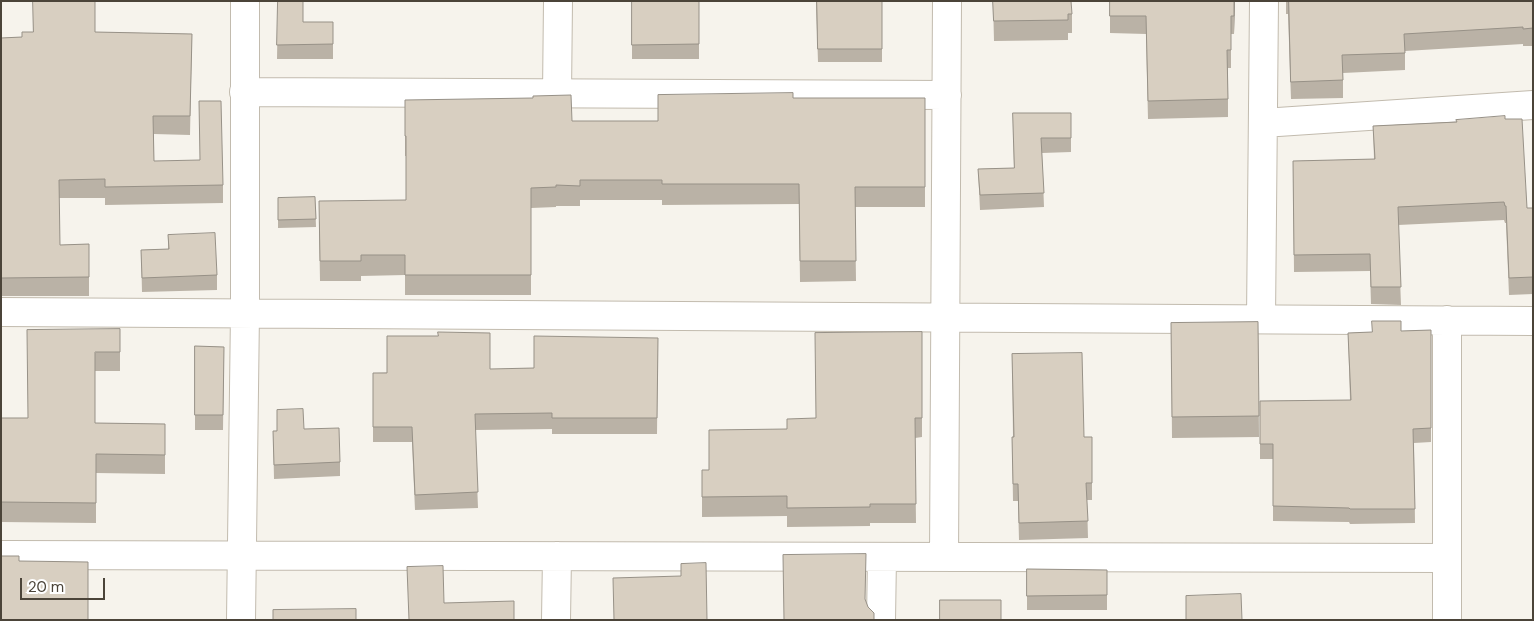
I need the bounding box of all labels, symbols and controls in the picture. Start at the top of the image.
scale bar [22,568,108,600]
text: 20 m [28,577,64,597]

